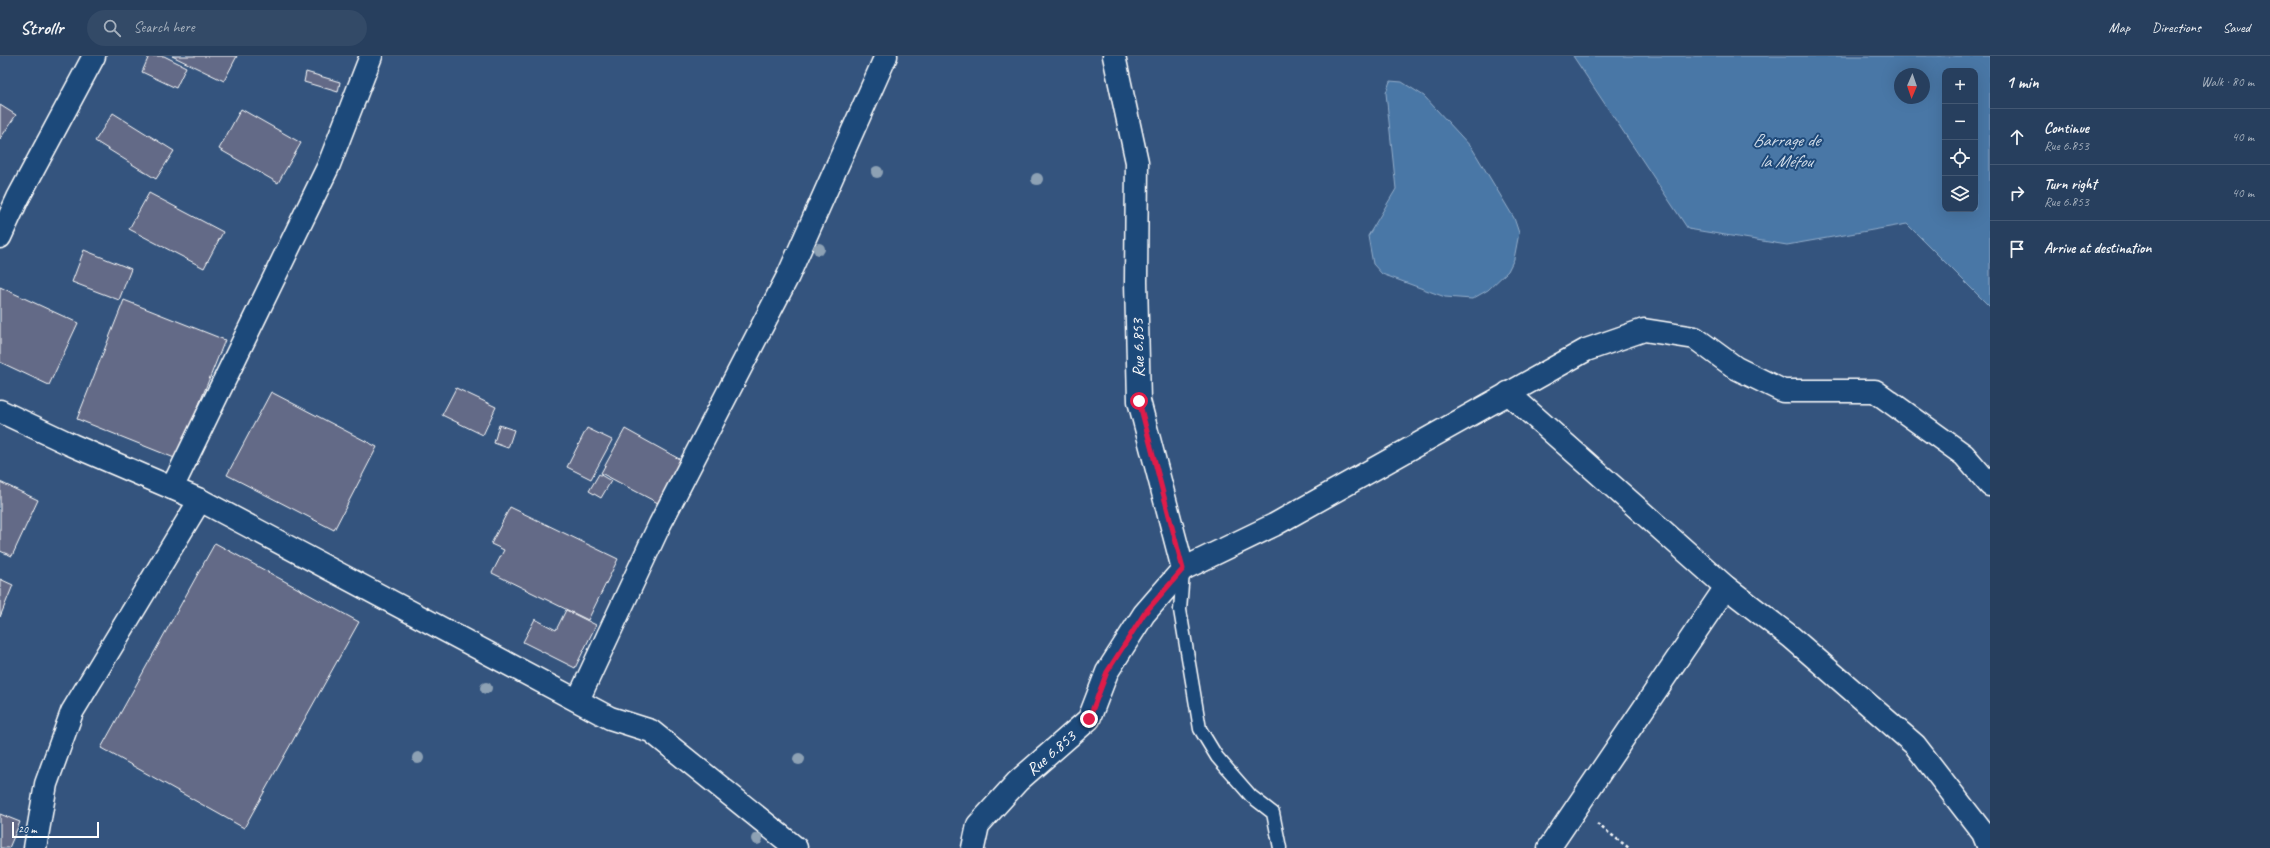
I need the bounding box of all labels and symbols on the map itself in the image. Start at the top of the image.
north arrow [1894,68,1930,104]
water label: Barrage de la Méfou [1753,129,1823,172]
street label: Rue 6.853 [1127,317,1149,377]
route start [1130,392,1148,410]
route end [1080,710,1098,728]
street label: Rue 6.853 [1022,725,1081,780]
scale bar [12,820,99,839]

